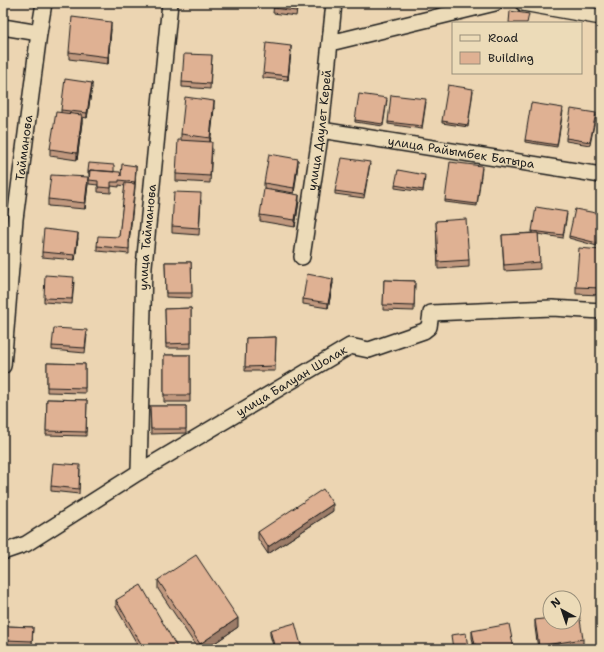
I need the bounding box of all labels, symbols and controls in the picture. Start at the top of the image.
legend [452,22,582,74]
text: Road [488,30,519,46]
text: Building [488,50,534,66]
street label: улица Даулет Керей [304,69,335,192]
street label: Тайманова [12,114,36,182]
street label: улица Райымбек Батыра [387,133,536,172]
street label: улица Тайманова [135,183,160,291]
street label: улица Балуан Шолак [233,341,351,420]
north arrow [542,590,582,630]
text: N [548,594,564,611]

